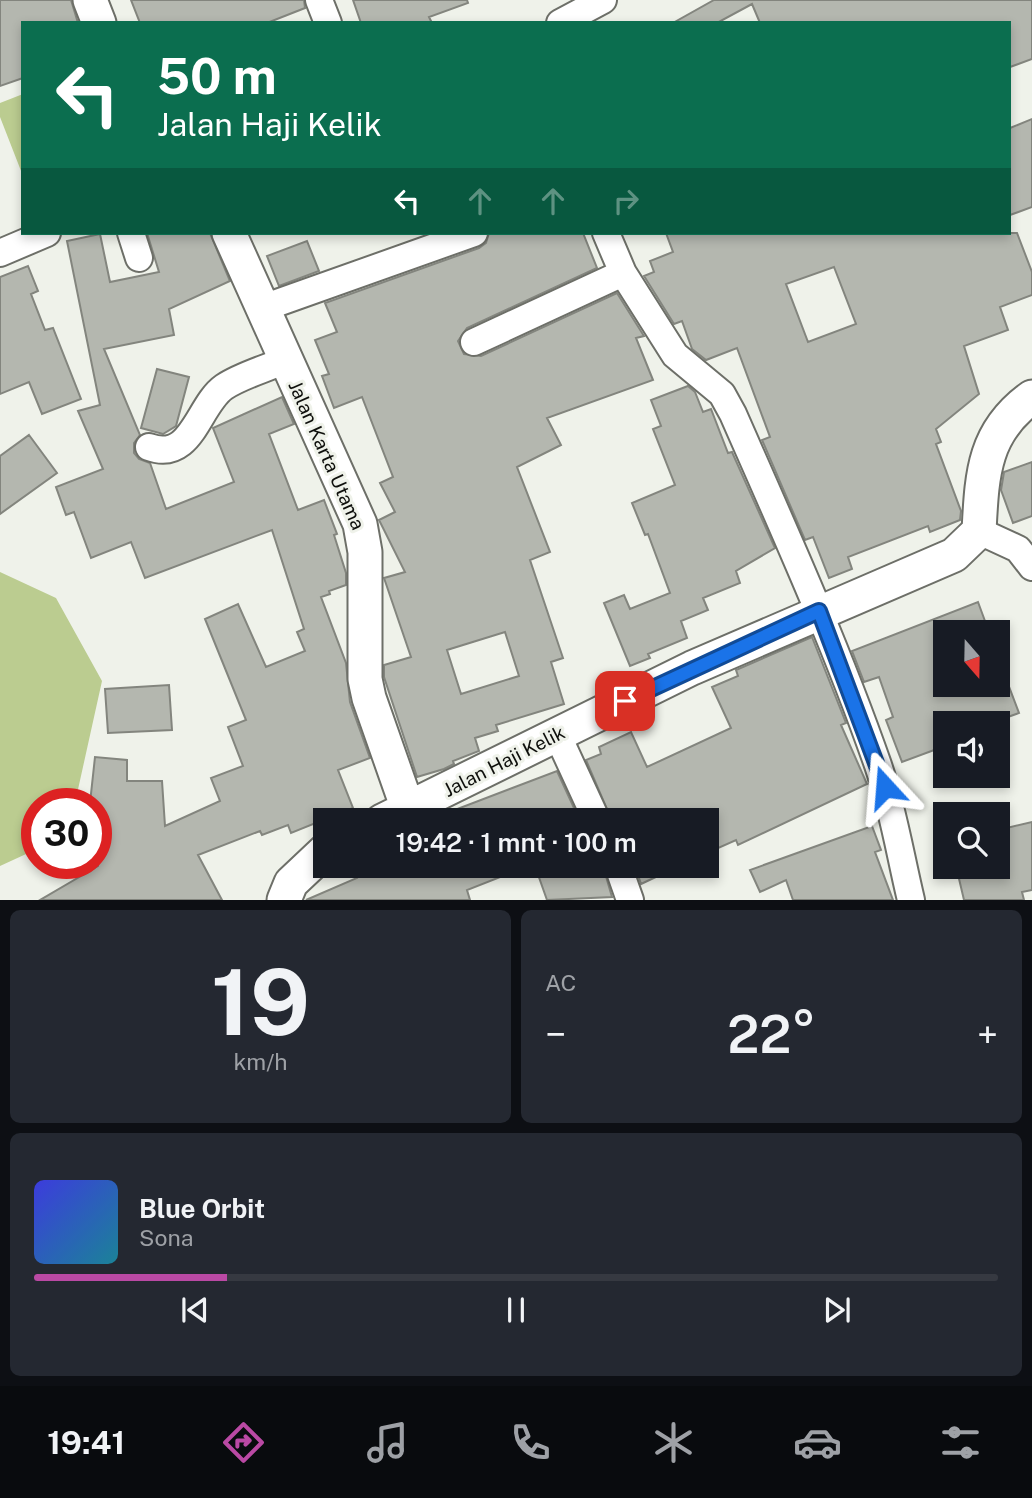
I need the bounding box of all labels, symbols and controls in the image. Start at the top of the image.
text: 50 m [157,47,277,105]
icon: left [42,49,133,140]
text: Jalan Haji Kelik [157,106,382,143]
icon: left [388,182,426,220]
icon: ahead [461,182,499,220]
icon: ahead [534,182,572,220]
icon: right [607,182,645,220]
street label: Jalan Karta Utama [284,377,370,533]
north arrow [933,620,1010,696]
map controls [933,620,1010,879]
pin [595,671,655,731]
icon: arrive [606,682,644,720]
button: sound [933,711,1010,788]
street label: Jalan Haji Kelik [440,721,569,801]
position arrow [848,750,922,824]
speed limit sign: 30 [21,788,112,879]
button: search [933,802,1010,879]
text: 19:42 · 1 mnt · 100 m [395,827,637,858]
text: 19 [211,949,310,1055]
text: AC [545,969,576,996]
text: 22° [727,1004,816,1065]
text: − [545,1012,566,1057]
text: + [977,1012,998,1057]
text: km/h [233,1048,288,1075]
text: Blue Orbit [139,1193,265,1224]
text: Sona [139,1224,193,1251]
icon: previous [176,1291,214,1329]
icon: pause [497,1291,535,1329]
icon: next [818,1291,856,1329]
icon: directions [219,1418,268,1467]
icon: music [363,1418,412,1467]
icon: phone [506,1418,555,1467]
icon: climate [649,1418,698,1467]
icon: car [793,1418,842,1467]
icon: filters [936,1418,985,1467]
text: 19:41 [47,1424,125,1461]

